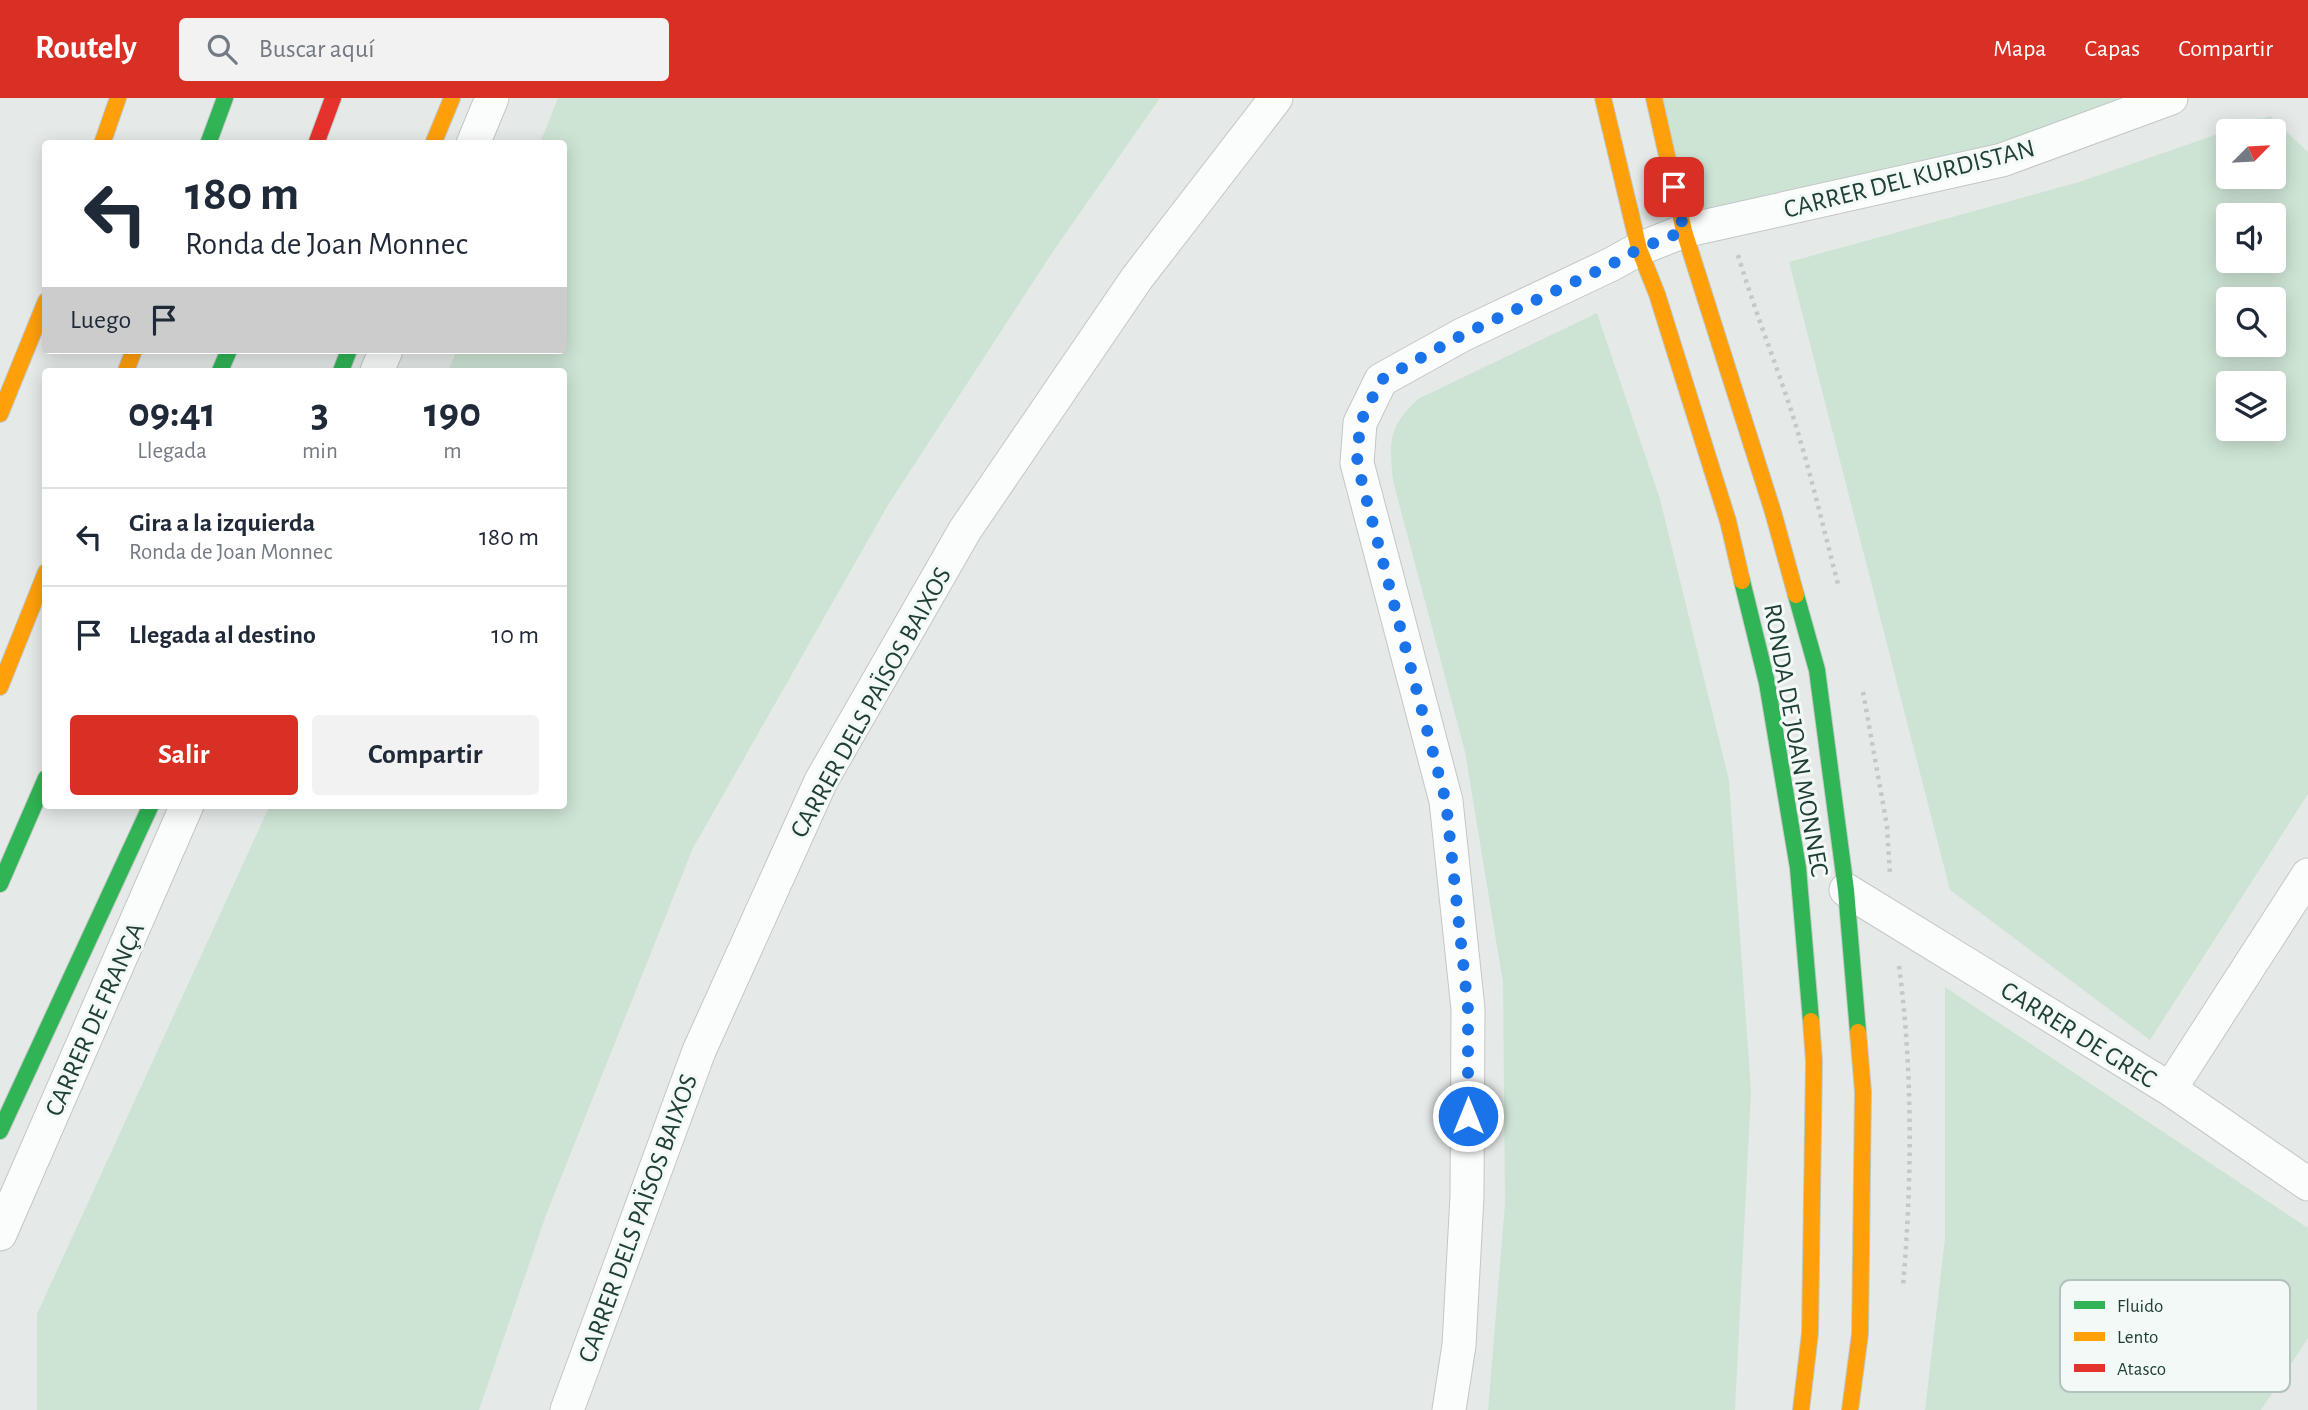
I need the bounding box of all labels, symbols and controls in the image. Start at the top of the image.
search box [179,18,669,81]
icon: search [203,30,241,68]
text: Routely [35,32,137,65]
text: Buscar aquí [259,36,375,62]
text: Mapa [1993,37,2046,61]
text: Capas [2084,37,2140,61]
text: Compartir [2178,37,2273,61]
north arrow [2216,119,2286,189]
map controls [2216,119,2286,441]
street label: CARRER DEL KURDISTAN [1781,135,2037,223]
pin [1644,157,1704,217]
icon: left [70,168,161,259]
icon: arrive [1655,168,1693,206]
text: 180 m [185,170,299,219]
button: sound [2216,203,2286,273]
text: Ronda de Joan Monnec [185,228,468,260]
button: search [2216,287,2286,357]
icon: arrive [145,301,183,339]
text: Luego [70,307,131,333]
button: layers [2216,371,2286,441]
text: 09:41 [128,392,216,434]
text: 3 [311,392,329,434]
text: 190 [424,392,481,434]
text: Llegada [137,440,207,463]
text: min [302,440,338,463]
text: m [443,440,462,463]
text: Gira a la izquierda [129,510,315,536]
icon: left [70,518,108,556]
text: 180 m [479,524,539,550]
text: Ronda de Joan Monnec [129,541,332,564]
street label: CARRER DELS PAÏSOS BAIXOS [785,563,956,842]
street label: RONDA DE JOAN MONNEC [1759,602,1833,879]
icon: arrive [70,616,108,654]
text: Llegada al destino [129,622,316,648]
text: 10 m [491,622,539,648]
button: Salir [70,715,298,795]
button: Compartir [312,715,539,795]
street label: CARRER DE FRANÇA [41,919,149,1120]
street label: CARRER DE GREC [1996,977,2161,1093]
street label: CARRER DELS PAÏSOS BAIXOS [573,1070,702,1366]
position arrow [1431,1079,1505,1153]
legend [2060,1280,2290,1392]
text: Fluido [2117,1297,2163,1316]
text: Lento [2117,1328,2158,1347]
text: Atasco [2117,1360,2166,1379]

